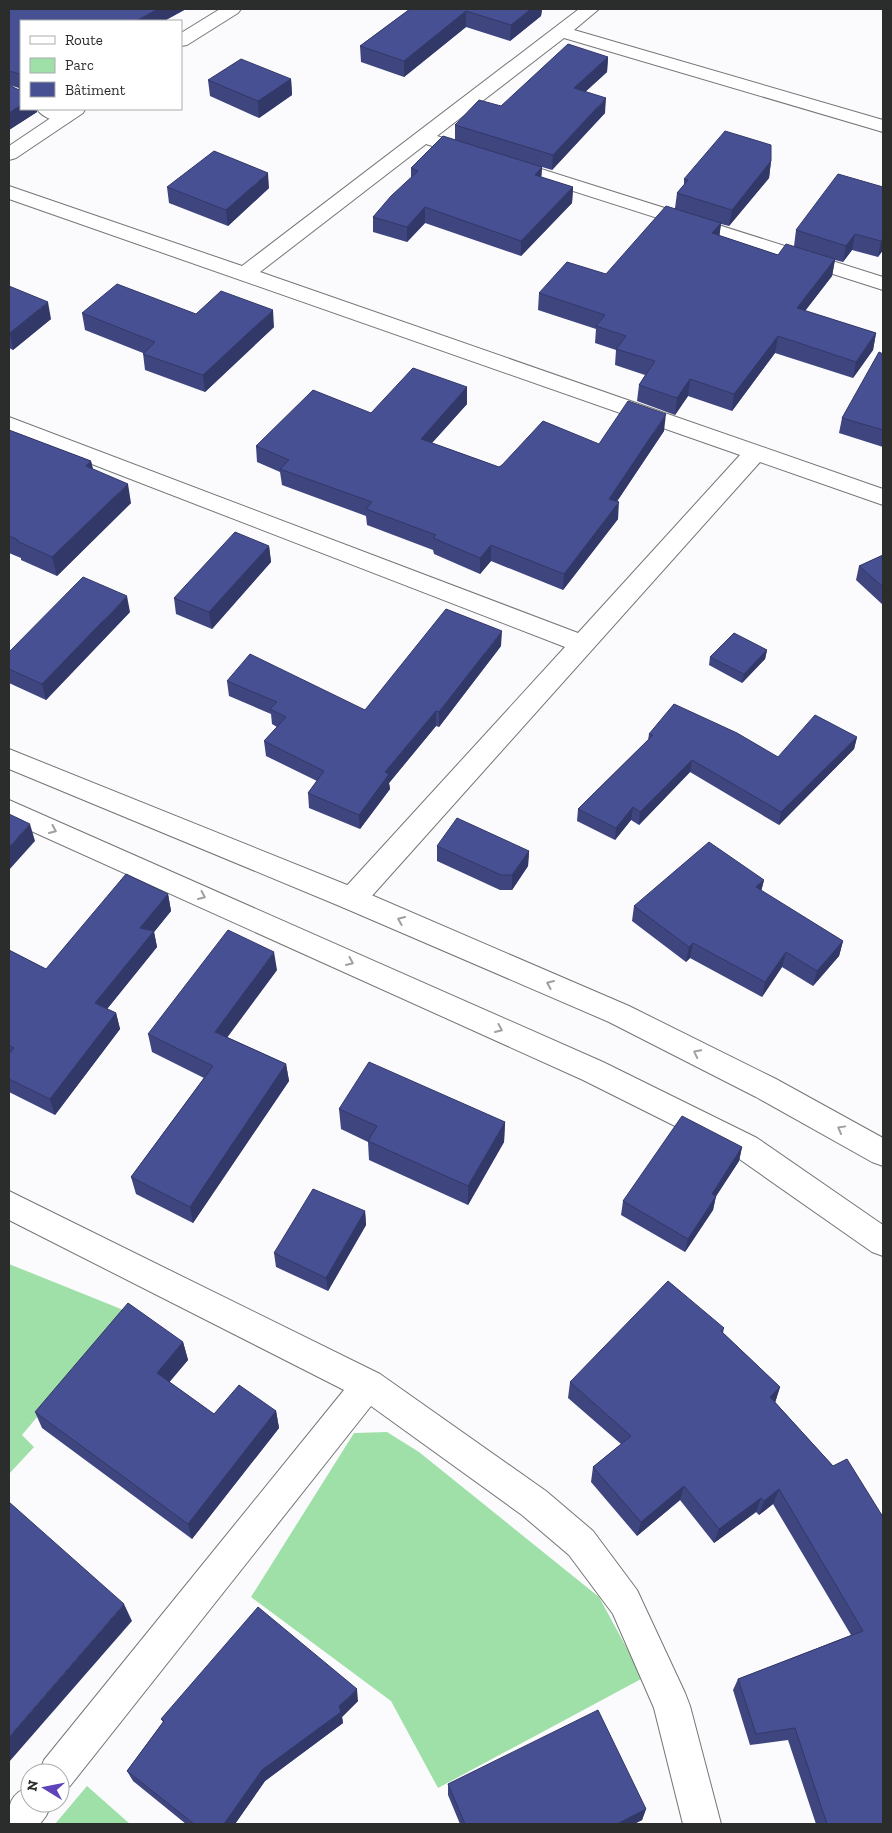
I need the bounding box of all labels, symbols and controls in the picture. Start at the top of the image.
legend [20,20,182,110]
text: Route [65,31,103,49]
text: Parc [65,56,94,74]
text: Bâtiment [65,81,126,99]
one-way arrow [48,824,57,834]
one-way arrow [197,890,206,901]
one-way arrow [397,916,406,927]
one-way arrow [345,956,354,967]
one-way arrow [546,980,555,991]
one-way arrow [494,1022,503,1033]
one-way arrow [693,1049,702,1059]
one-way arrow [837,1126,846,1136]
north arrow [20,1763,70,1813]
text: N [23,1779,42,1793]

